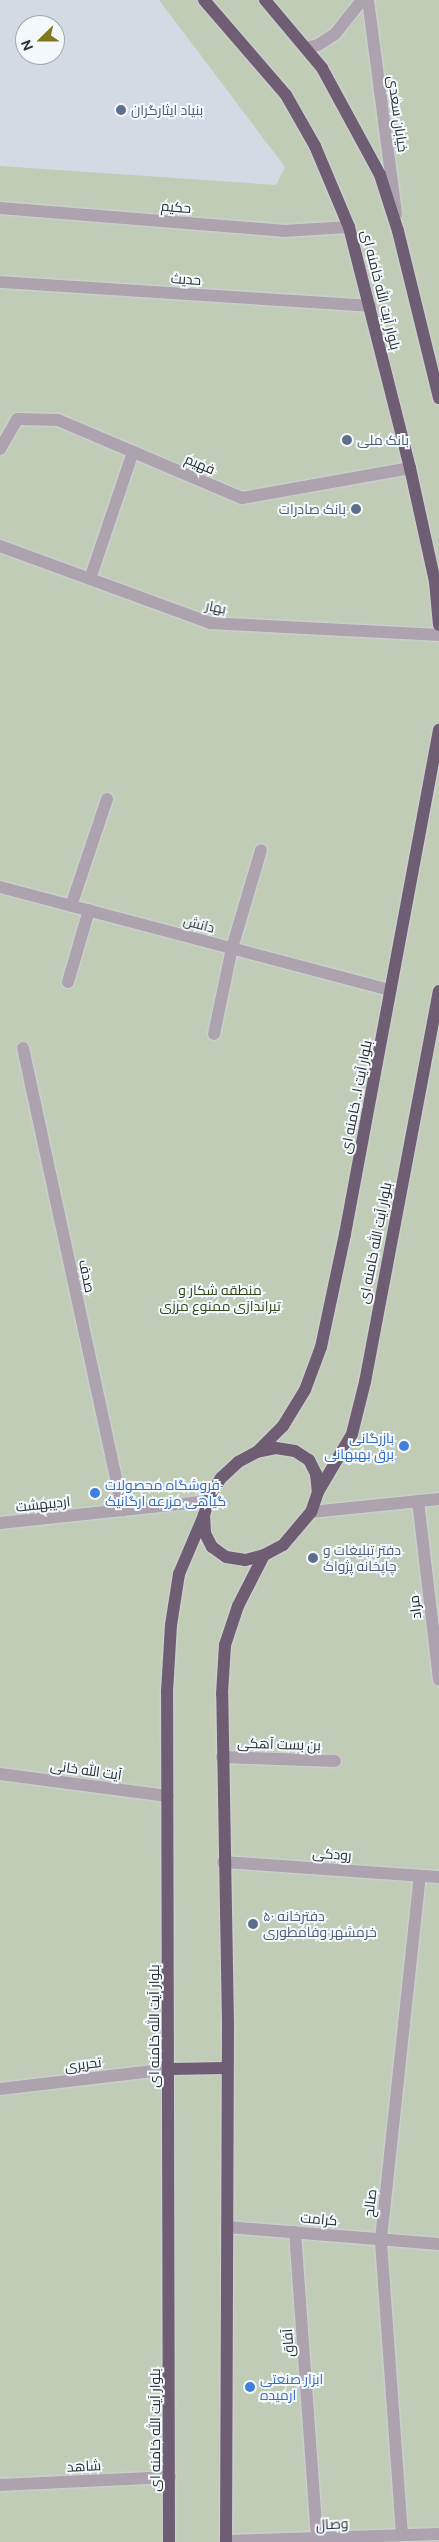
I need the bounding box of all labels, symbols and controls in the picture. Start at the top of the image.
north arrow [15,15,65,65]
text: N [18,37,36,53]
street label: خیابان سعدی [384,75,412,153]
place label: بنیاد ایثارگران [131,102,203,118]
marker: بنیاد ایثارگران [115,104,127,116]
street label: حکیم [160,197,192,217]
street label: بلوار آیت الله خامنه ای [358,228,404,352]
street label: حدیث [170,270,202,288]
place label: بانک ملی [357,432,409,448]
marker: بانک ملی [341,434,353,446]
street label: فهیم [182,450,218,478]
place label: بانک صادرات [279,501,346,517]
marker: بانک صادرات [350,503,362,515]
street label: بهار [204,597,228,617]
street label: دانش [182,912,216,936]
street label: بلوار آیت ا.. خامنه ای [337,1039,375,1155]
street label: بلوار آیت الله خامنه ای [355,1181,395,1305]
street label: صدف [75,1258,99,1294]
park label: منطقه شکار و تیراندازی ممنوع مرزی [159,1282,281,1314]
place label: بازرگانی برق بهبهانی [324,1430,394,1462]
marker: بازرگانی برق بهبهانی [398,1440,410,1452]
place label: فروشگاه محصولات گیاهی مزرعه ارگانیک [105,1477,226,1510]
marker: فروشگاه محصولات گیاهی مزرعه ارگانیک [89,1487,101,1499]
street label: اردیبهشت [15,1493,71,1515]
place label: دفتر تبلیغات و چاپخانه پژواک [323,1542,401,1574]
marker: دفتر تبلیغات و چاپخانه پژواک [307,1552,319,1564]
street label: مراد [405,1594,425,1620]
street label: بن بست آهکی [237,1734,321,1754]
street label: آیت الله خانی [49,1757,123,1783]
street label: رودکی [312,1844,352,1864]
place label: دفترخانه ۵۰ خرمشهر وفامطوری [263,1908,377,1940]
marker: دفترخانه ۵۰ خرمشهر وفامطوری [247,1918,259,1930]
street label: بلوار آیت الله خامنه ای [146,1964,162,2088]
street label: تحریری [64,2053,102,2075]
street label: صالح [360,2188,380,2218]
street label: کرامت [300,2209,338,2229]
street label: آفاق [279,2328,297,2358]
street label: بلوار آیت الله خامنه ای [147,2368,163,2492]
place label: ابزار صنعتی ارمیده [260,2371,323,2404]
marker: ابزار صنعتی ارمیده [244,2381,256,2393]
street label: شاهد [66,2457,102,2475]
street label: وصال [315,2515,349,2533]

